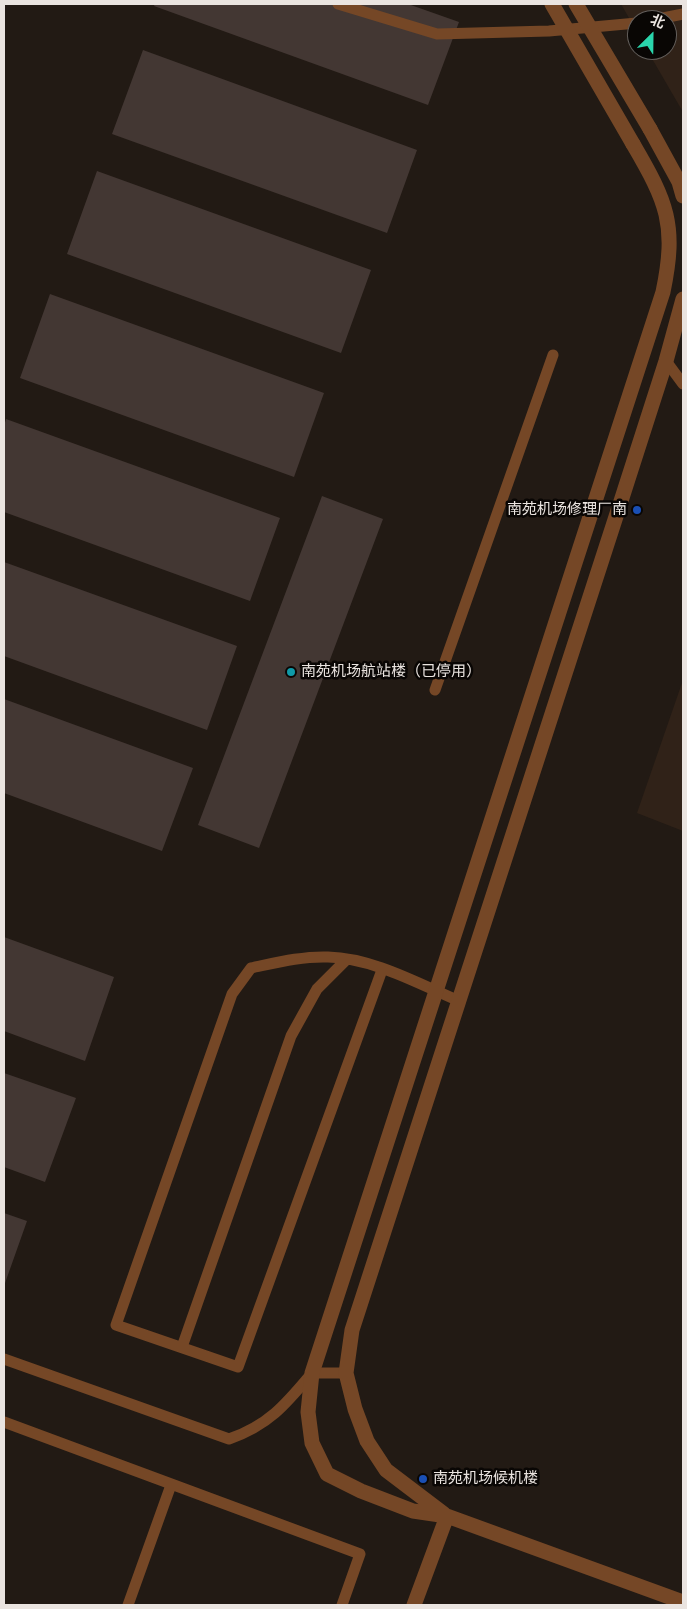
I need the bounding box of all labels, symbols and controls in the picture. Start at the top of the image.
north arrow [627,10,677,60]
text: 北 [648,11,667,32]
place label: 南苑机场修理厂南 [507,501,627,519]
marker: 南苑机场修理厂南 [631,504,643,516]
place label: 南苑机场航站楼（已停用） [301,663,481,681]
marker: 南苑机场航站楼（已停用） [285,666,297,678]
place label: 南苑机场候机楼 [433,1470,538,1488]
marker: 南苑机场候机楼 [417,1473,429,1485]

